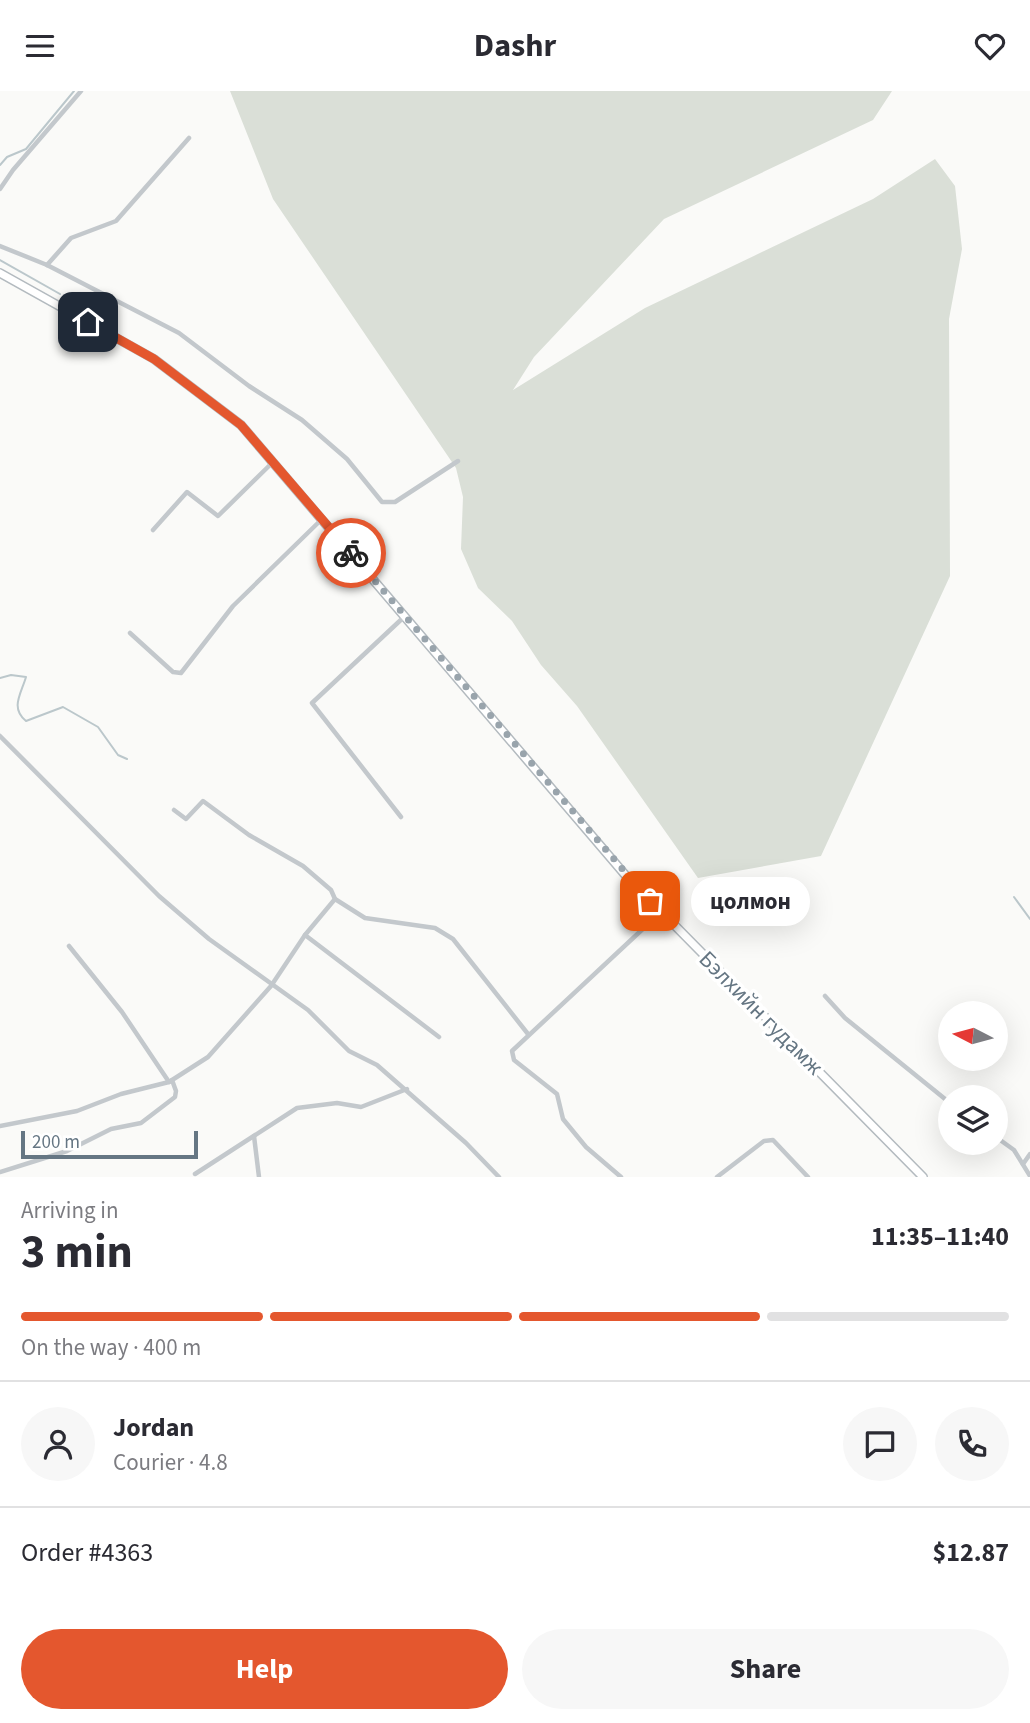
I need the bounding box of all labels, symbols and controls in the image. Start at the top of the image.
text: Dashr [474,23,556,69]
icon: menu [21,27,59,65]
icon: heart [971,27,1009,65]
pin [58,292,118,352]
icon: home [69,303,107,341]
courier [316,518,386,588]
icon: bike [332,534,370,572]
pin [620,871,680,931]
callout: цолмон [692,877,811,925]
icon: bag [631,882,669,920]
text: цолмон [710,885,791,918]
street label: Бэлхийн гудамж [691,943,831,1083]
north arrow [938,1001,1008,1071]
map controls [938,1001,1008,1155]
button: layers [938,1085,1008,1155]
scale bar [21,1128,198,1160]
text: 200 m [32,1129,80,1156]
text: Arriving in [21,1194,119,1227]
text: 11:35–11:40 [871,1218,1009,1255]
text: 3 min [21,1220,133,1285]
text: On the way · 400 m [21,1331,201,1364]
button: person [21,1407,95,1481]
button: chat [843,1407,917,1481]
button: phone [935,1407,1009,1481]
text: Jordan [113,1409,194,1446]
text: Courier · 4.8 [113,1446,228,1479]
text: Order #4363 [21,1534,153,1571]
text: $12.87 [933,1534,1009,1571]
button: Help [21,1629,508,1709]
button: Share [522,1629,1009,1709]

